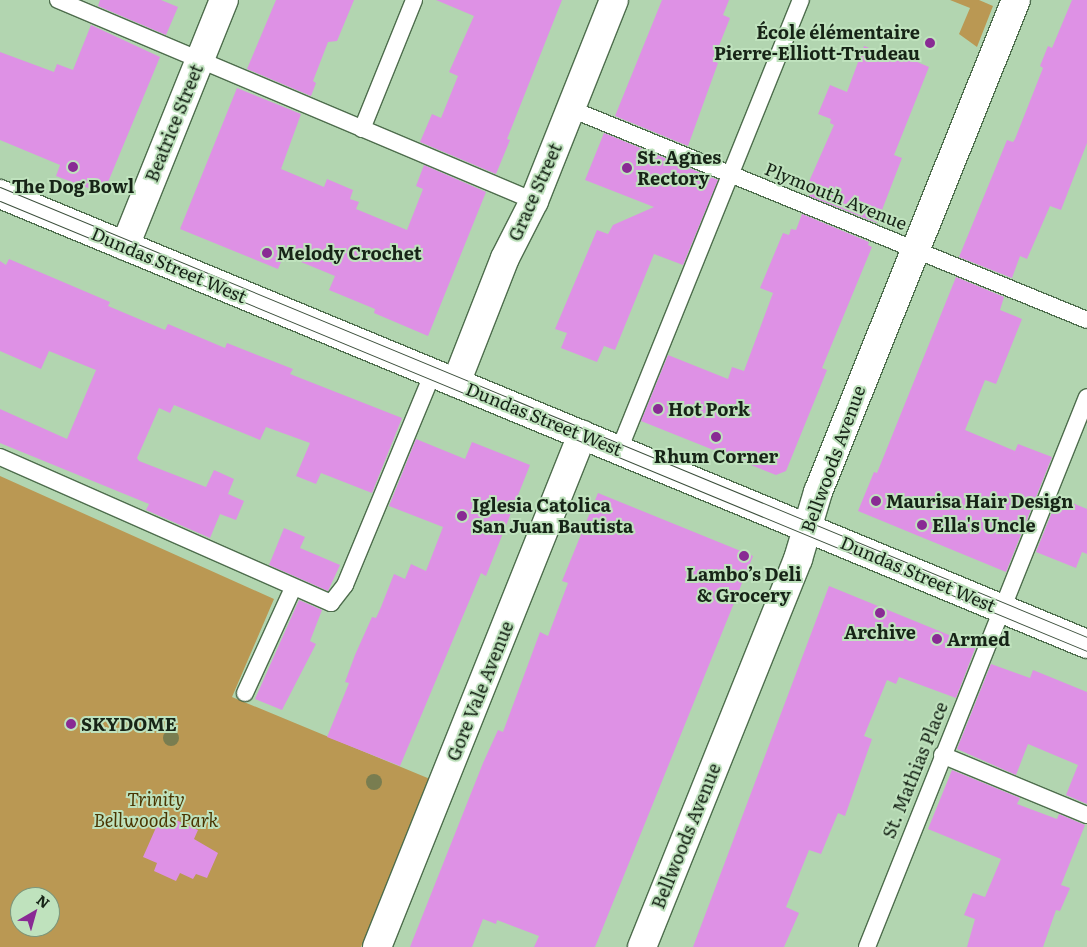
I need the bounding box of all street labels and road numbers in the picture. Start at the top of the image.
street label: Beatrice Street [141,61,207,185]
street label: Grace Street [504,140,566,244]
street label: Plymouth Avenue [762,158,910,234]
street label: Dundas Street West [88,222,250,308]
street label: Dundas Street West [463,378,625,460]
street label: Bellwoods Avenue [796,382,870,536]
street label: Dundas Street West [837,531,999,617]
street label: Gore Vale Avenue [442,618,518,764]
street label: St. Mathias Place [878,699,952,841]
street label: Bellwoods Avenue [647,760,725,912]

